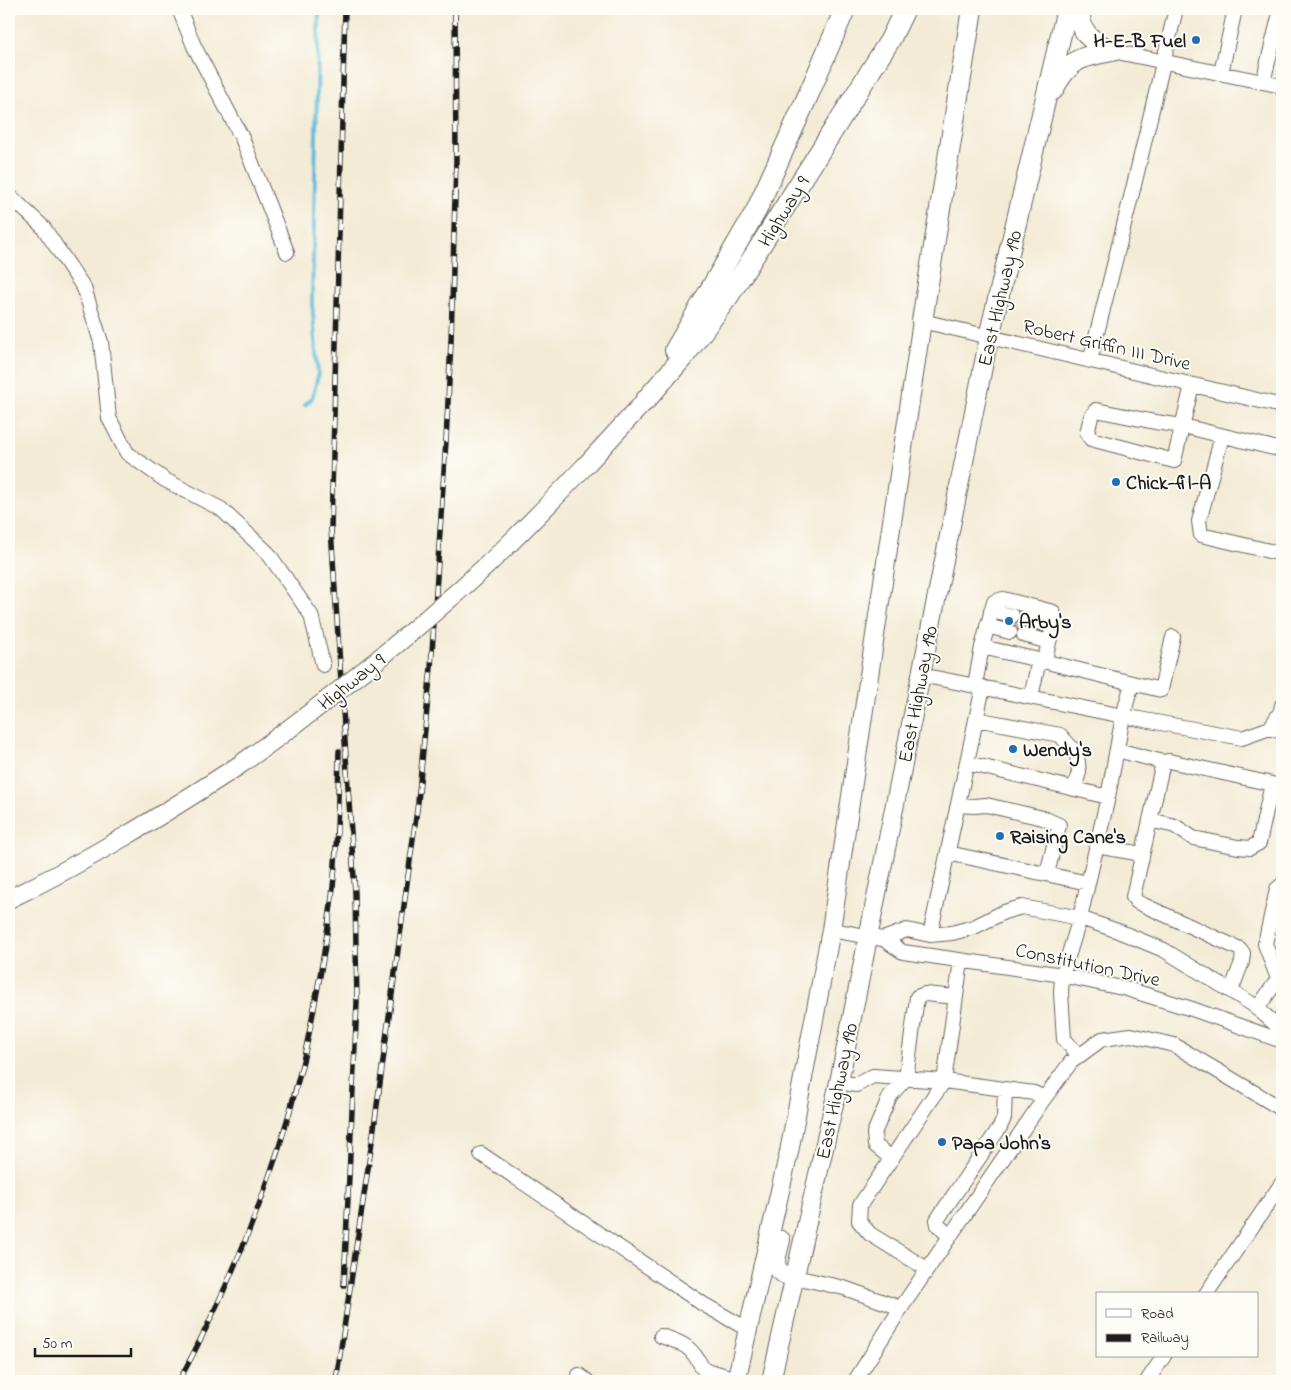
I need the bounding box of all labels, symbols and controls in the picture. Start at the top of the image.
place label: H-E-B Fuel [1094,28,1186,57]
marker: H-E-B Fuel [1190,34,1202,46]
street label: Highway 9 [752,171,819,254]
street label: East Highway 190 [972,227,1032,370]
street label: Robert Griffin III Drive [1020,313,1193,380]
place label: Chick-fil-A [1126,470,1211,499]
marker: Chick-fil-A [1110,476,1122,488]
place label: Arby's [1019,609,1071,639]
marker: Arby's [1003,615,1015,627]
street label: East Highway 190 [892,623,948,766]
street label: Highway 9 [312,647,393,719]
place label: Wendy's [1023,737,1092,767]
marker: Wendy's [1007,743,1019,755]
place label: Raising Cane's [1010,824,1126,854]
marker: Raising Cane's [994,830,1006,842]
street label: Constitution Drive [1012,937,1163,996]
street label: East Highway 190 [810,1020,868,1163]
place label: Papa John's [952,1130,1051,1159]
marker: Papa John's [936,1136,948,1148]
legend [1096,1292,1258,1358]
text: Road [1141,1303,1174,1325]
scale bar [35,1325,131,1357]
text: Railway [1141,1327,1189,1350]
text: 50 m [42,1333,73,1355]

